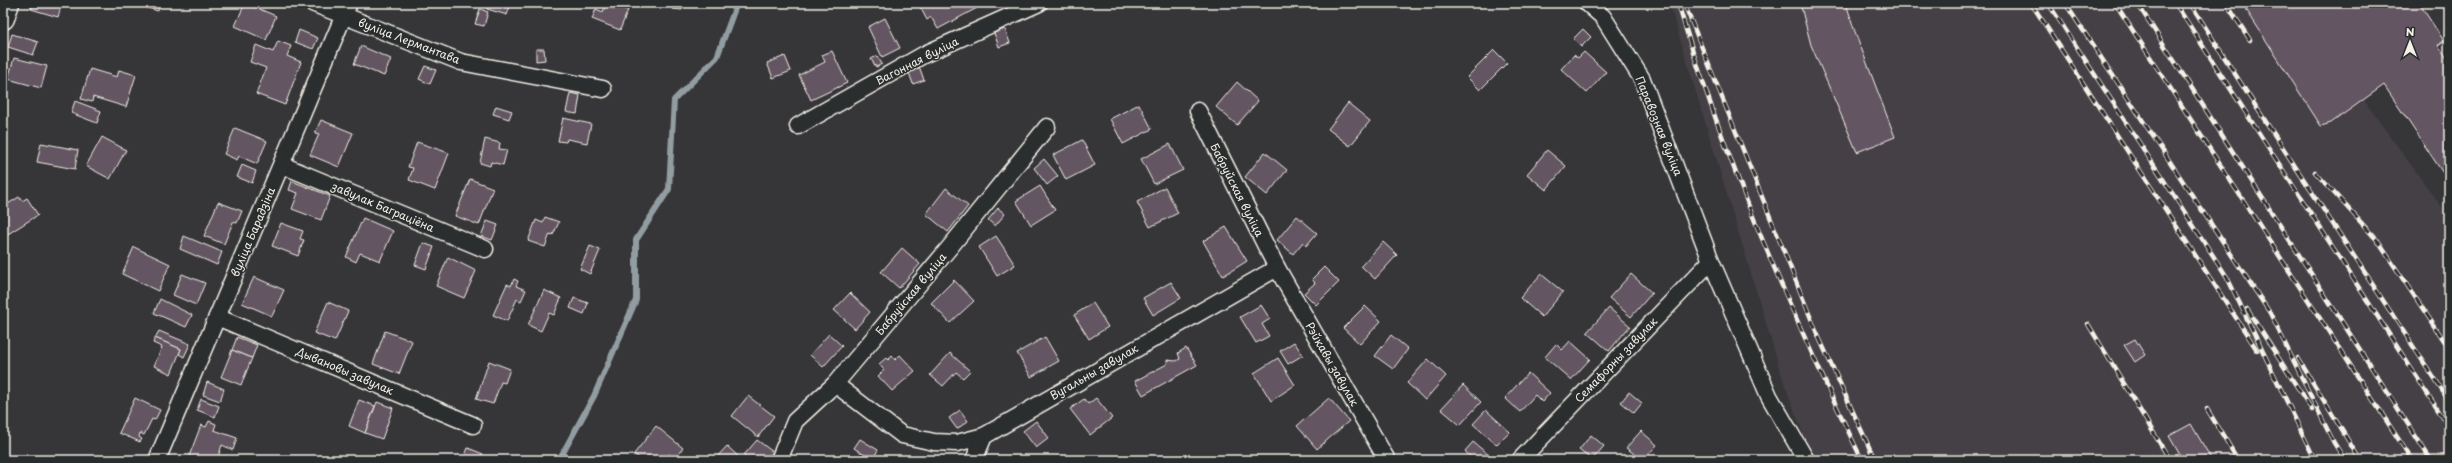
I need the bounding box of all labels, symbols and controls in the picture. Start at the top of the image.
street label: вуліца Лермантава [356,13,463,68]
north arrow [2390,22,2430,62]
text: N [2406,23,2415,40]
street label: Вагонная вуліца [872,32,962,89]
street label: Паравозная вуліца [1632,73,1687,179]
street label: Бабруйская вуліца [1207,140,1268,240]
street label: завулак Баграціёна [328,177,437,236]
street label: вуліца Барадзіна [226,184,279,279]
street label: Бабруйская вуліца [871,249,950,339]
street label: Семафорны завулак [1570,313,1661,406]
street label: Рэйкавы завулак [1301,319,1364,409]
street label: Вугальны завулак [1046,339,1141,404]
street label: Дывановы завулак [293,342,397,399]

